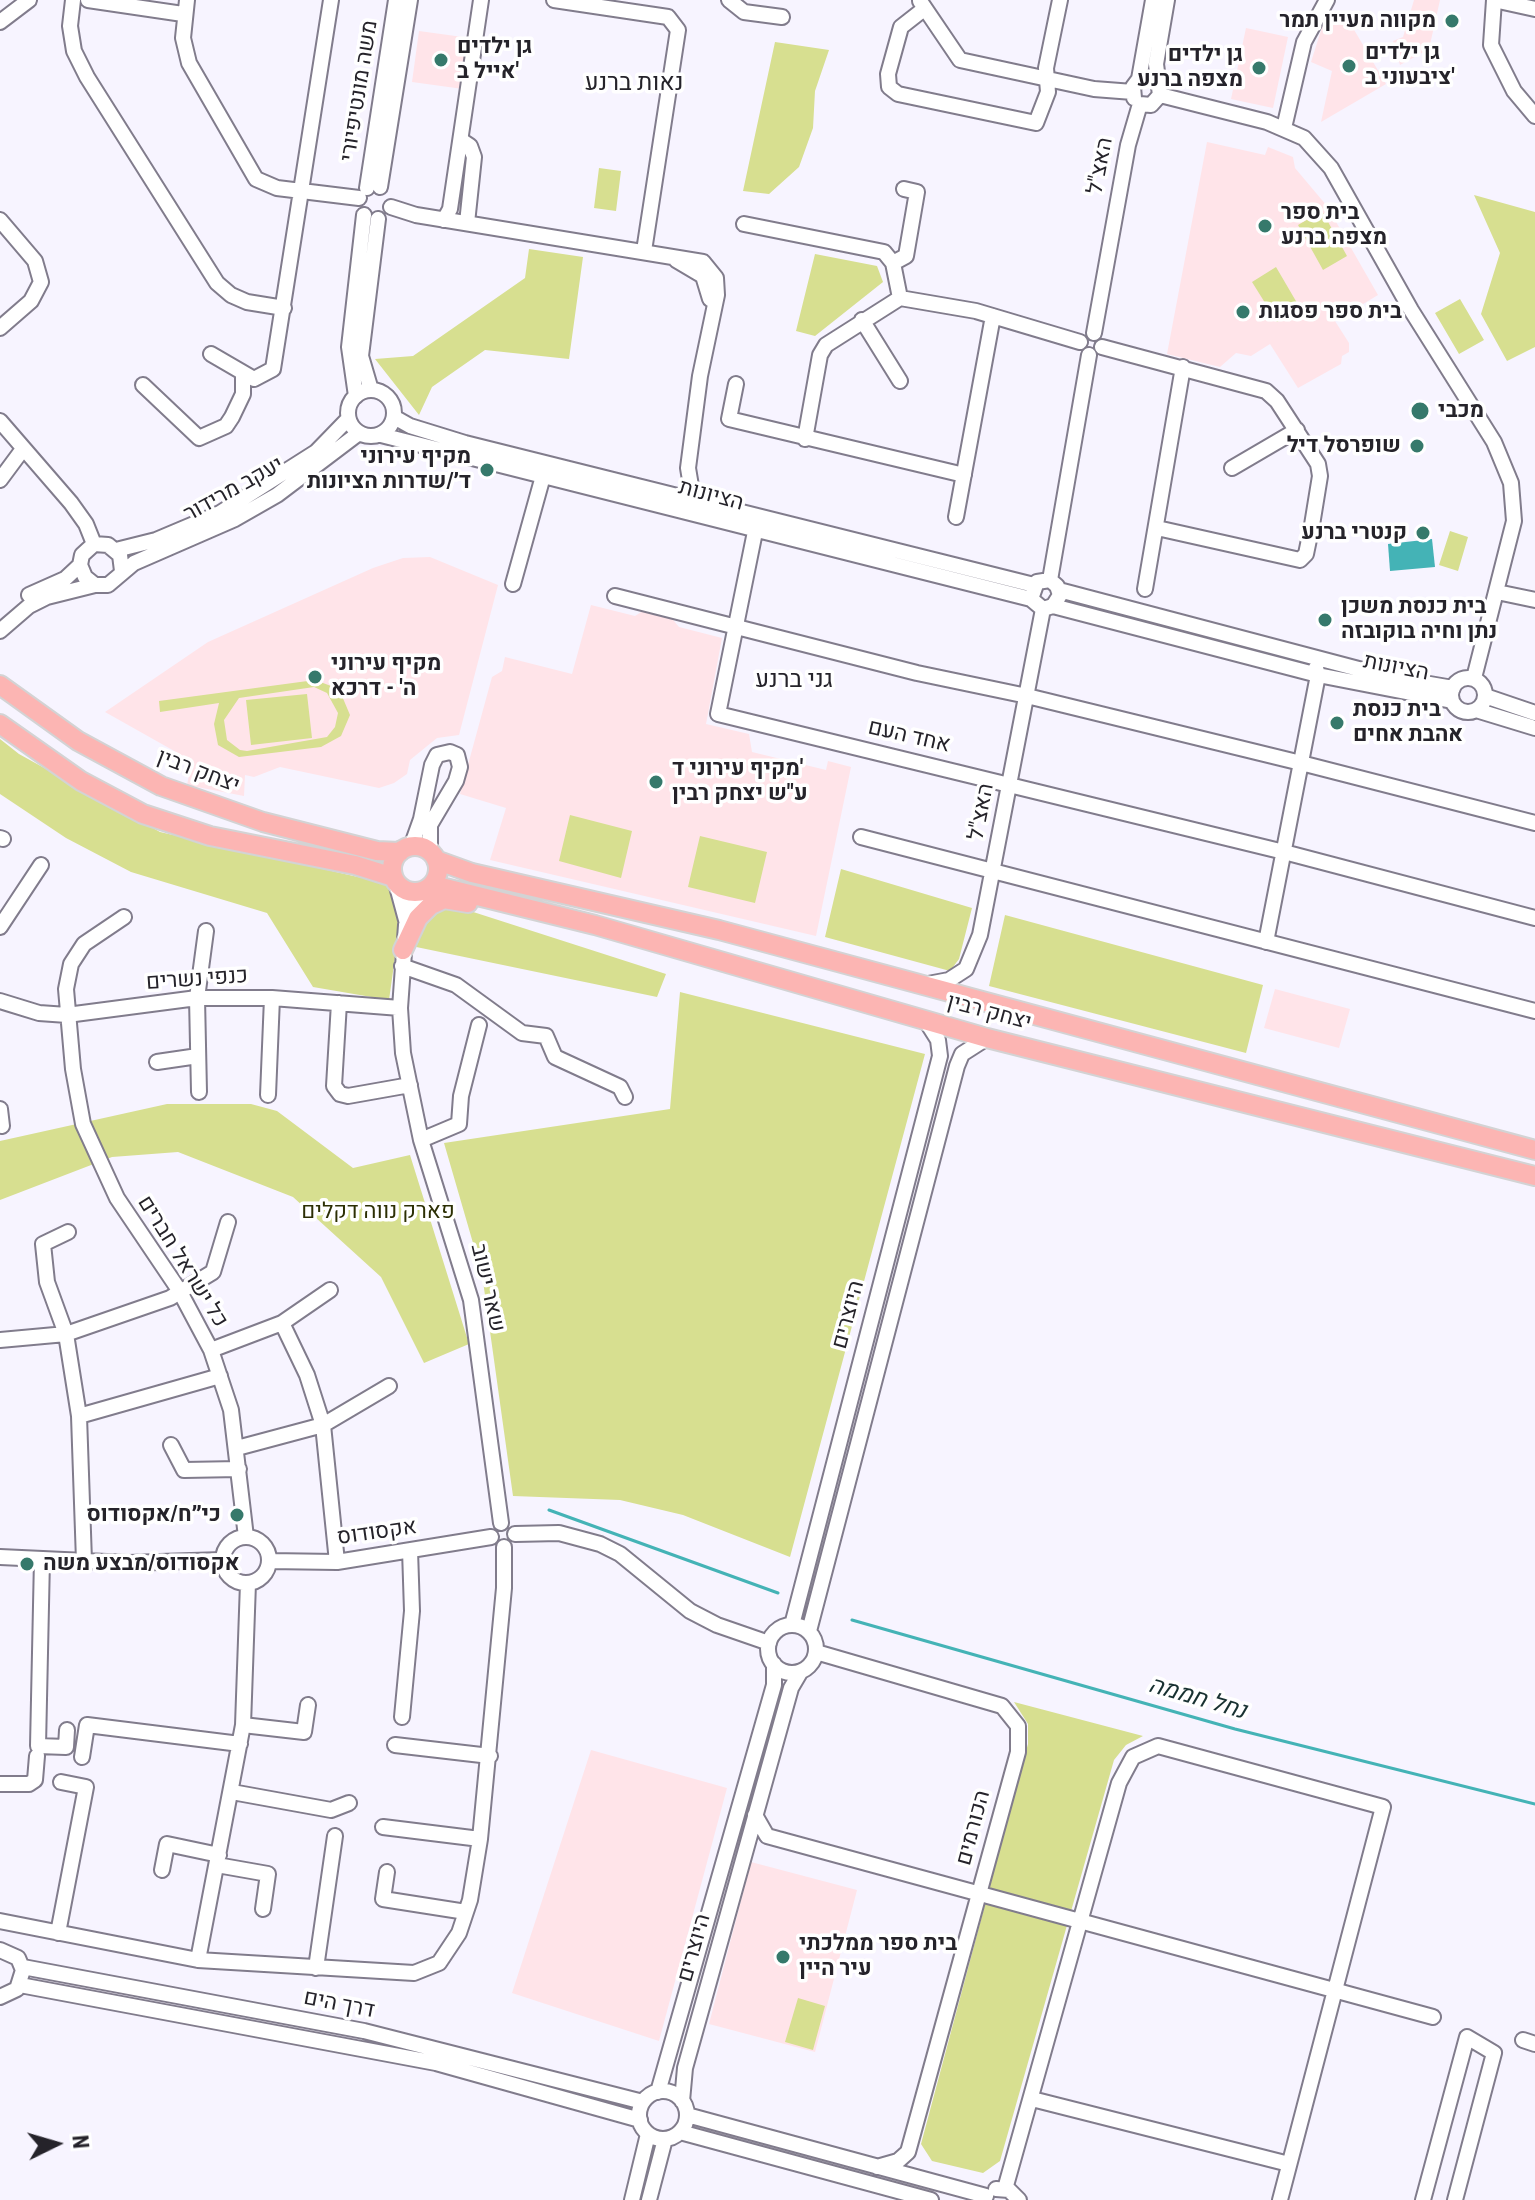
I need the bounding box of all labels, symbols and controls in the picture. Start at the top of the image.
place label: מקווה מעיין תמר [1280,8,1436,34]
marker: מקווה מעיין תמר [1443,12,1461,30]
street label: משה מונטיפיורי [336,19,384,163]
place label: גן ילדים אייל ב' [457,34,532,86]
place label: גן ילדים ציבעוני ב' [1365,40,1455,92]
place label: גן ילדים מצפה ברנע [1137,42,1243,94]
marker: גן ילדים אייל ב' [432,51,450,69]
marker: גן ילדים ציבעוני ב' [1340,57,1358,75]
marker: גן ילדים מצפה ברנע [1250,59,1268,77]
district label: נאות ברנע [585,70,683,98]
street label: האצ"ל [1083,135,1119,197]
place label: בית ספר מצפה ברנע [1281,200,1387,252]
marker: בית ספר מצפה ברנע [1256,217,1274,235]
place label: בית ספר פסגות [1259,299,1402,325]
marker: בית ספר פסגות [1234,303,1252,321]
place label: מכבי [1438,398,1484,424]
marker: מכבי [1409,400,1431,422]
place label: שופרסל דיל [1287,433,1401,459]
marker: שופרסל דיל [1408,437,1426,455]
place label: מקיף עירוני ד׳/שדרות הציונות [307,444,471,496]
street label: יעקב מרידור [180,452,288,528]
marker: מקיף עירוני ד׳/שדרות הציונות [478,461,496,479]
street label: הציונות [676,475,746,517]
place label: קנטרי ברנע [1301,520,1407,546]
marker: קנטרי ברנע [1414,524,1432,542]
place label: בית כנסת משכן נתן וחיה בוקובזה [1341,594,1497,646]
marker: בית כנסת משכן נתן וחיה בוקובזה [1316,611,1334,629]
street label: הציונות [1361,649,1431,687]
place label: מקיף עירוני ה' - דרכא [331,651,441,702]
district label: גני ברנע [755,667,833,695]
marker: מקיף עירוני ה' - דרכא [306,668,324,686]
place label: בית כנסת אהבת אחים [1353,697,1463,748]
marker: בית כנסת אהבת אחים [1328,714,1346,732]
street label: אחד העם [865,715,953,759]
street label: יצחק רבין [153,744,243,800]
place label: מקיף עירוני ד' ע"ש יצחק רבין [672,756,808,808]
marker: מקיף עירוני ד' ע"ש יצחק רבין [647,773,665,791]
street label: האצ"ל [964,781,1000,843]
street label: כנפי נשרים [145,963,249,997]
street label: יצחק רבין [944,989,1034,1037]
street label: כל ישראל חברים [131,1191,233,1333]
park label: פארק נווה דקלים [301,1199,455,1225]
street label: שאר ישוב [464,1241,510,1335]
street label: היוצרים [827,1278,871,1352]
place label: כי״ח/אקסודוס [87,1502,221,1528]
marker: כי״ח/אקסודוס [228,1506,246,1524]
street label: אקסודוס [335,1514,419,1552]
place label: אקסודוס/מבצע משה [43,1551,239,1577]
marker: אקסודוס/מבצע משה [18,1555,36,1573]
water label: נחל חממה [1145,1671,1249,1727]
street label: הכורמים [951,1788,997,1868]
street label: היוצרים [673,1911,717,1985]
place label: בית ספר ממלכתי עיר היין [799,1931,957,1982]
marker: בית ספר ממלכתי עיר היין [774,1948,792,1966]
street label: דרך הים [301,1985,377,2025]
north arrow [16,2104,96,2184]
text: N [67,2134,93,2150]

